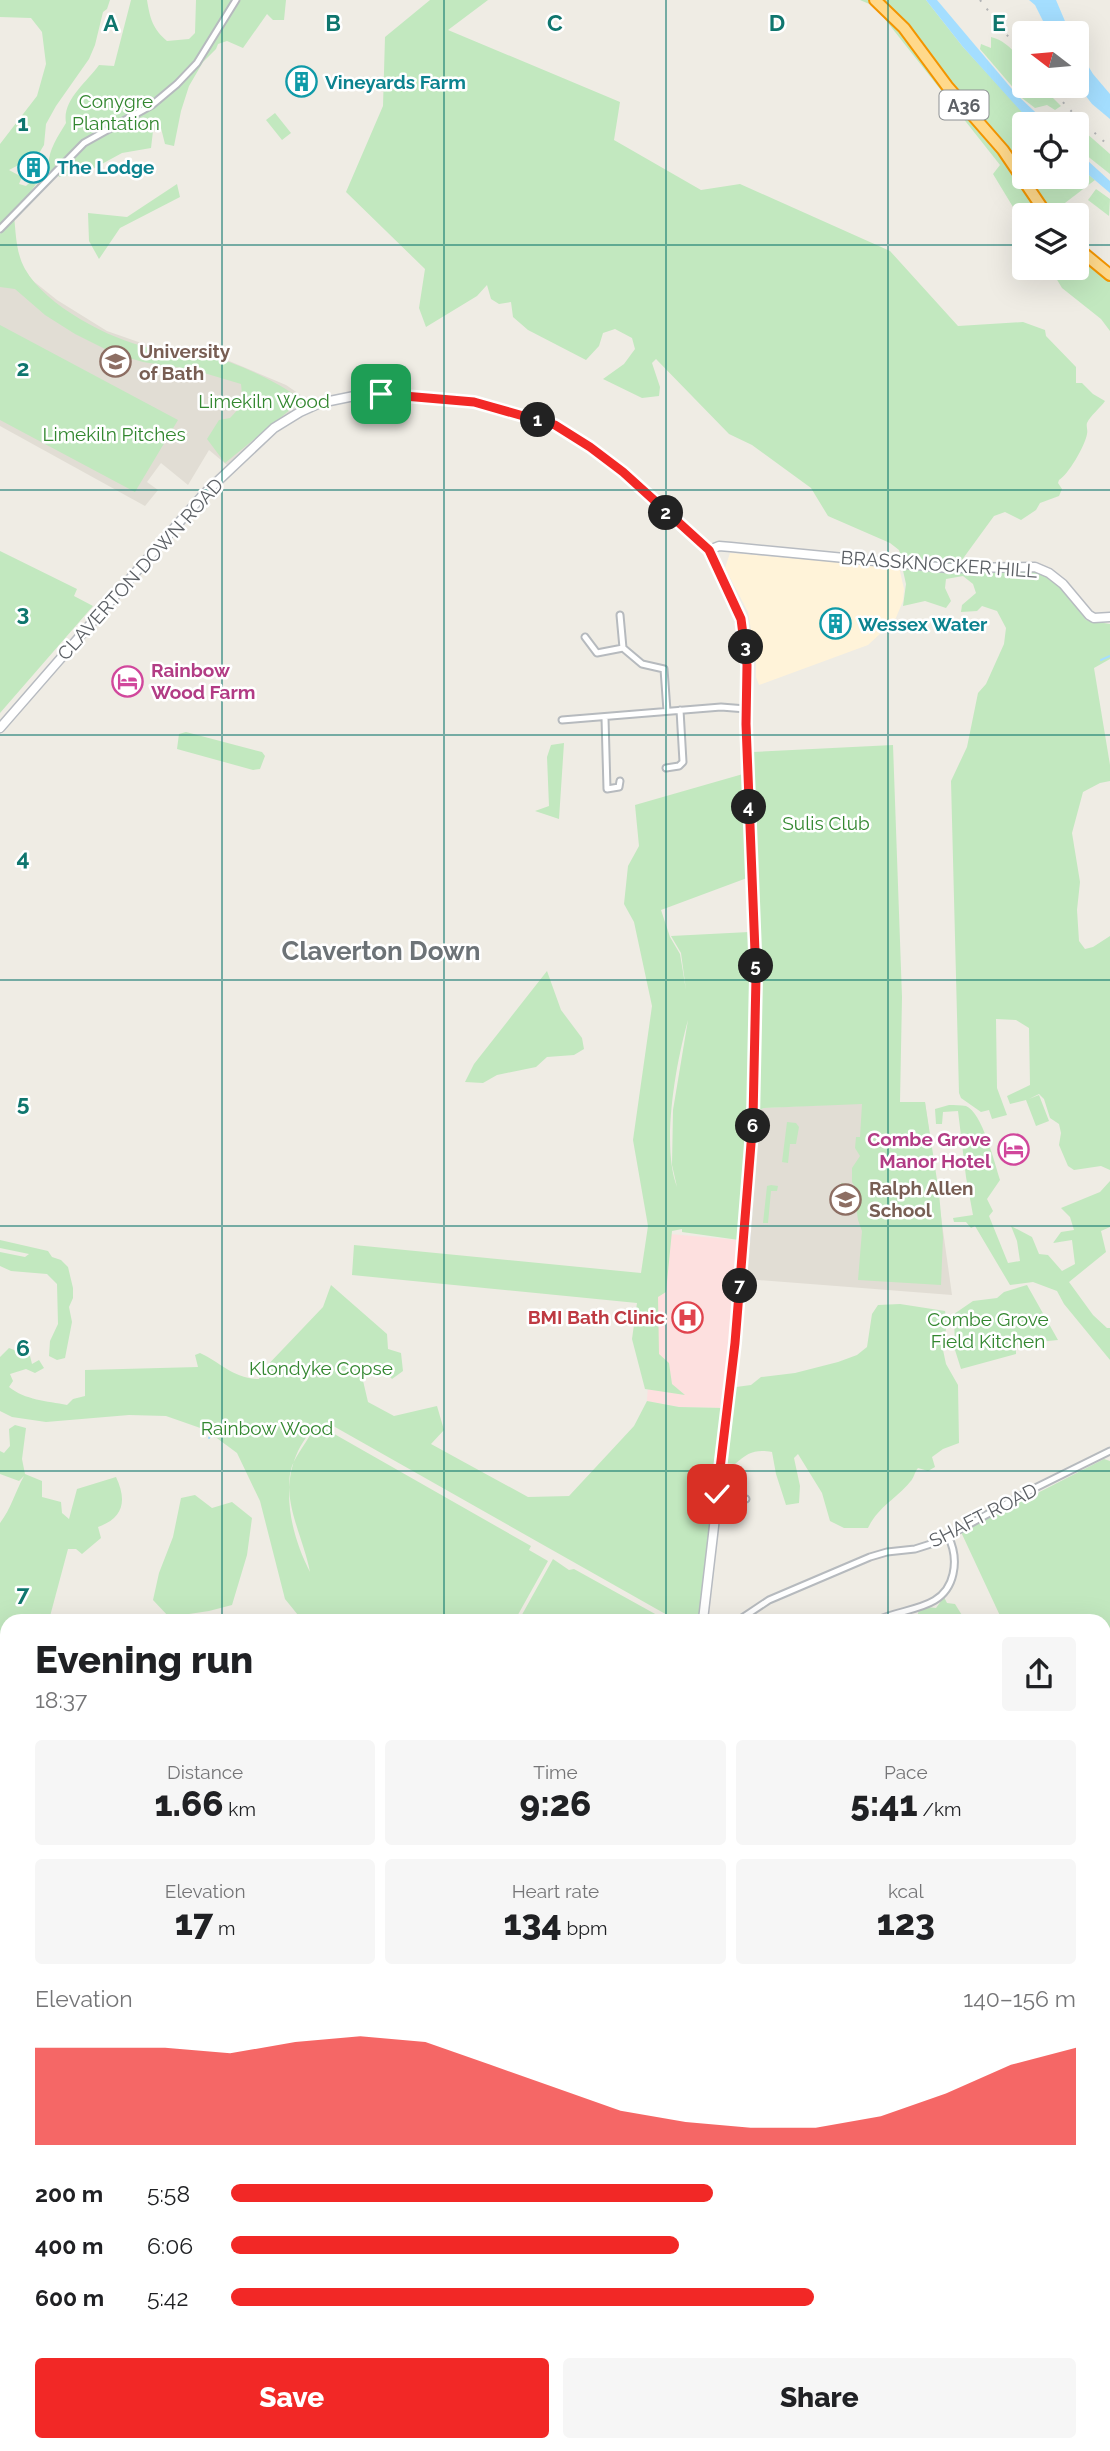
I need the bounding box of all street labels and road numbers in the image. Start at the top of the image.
road number: A36 [940,90,988,120]
street label: CLAVERTON DOWN ROAD [53,474,227,664]
street label: BRASSKNOCKER HILL [840,546,1038,582]
street label: SHAFT ROAD [925,1478,1041,1552]

